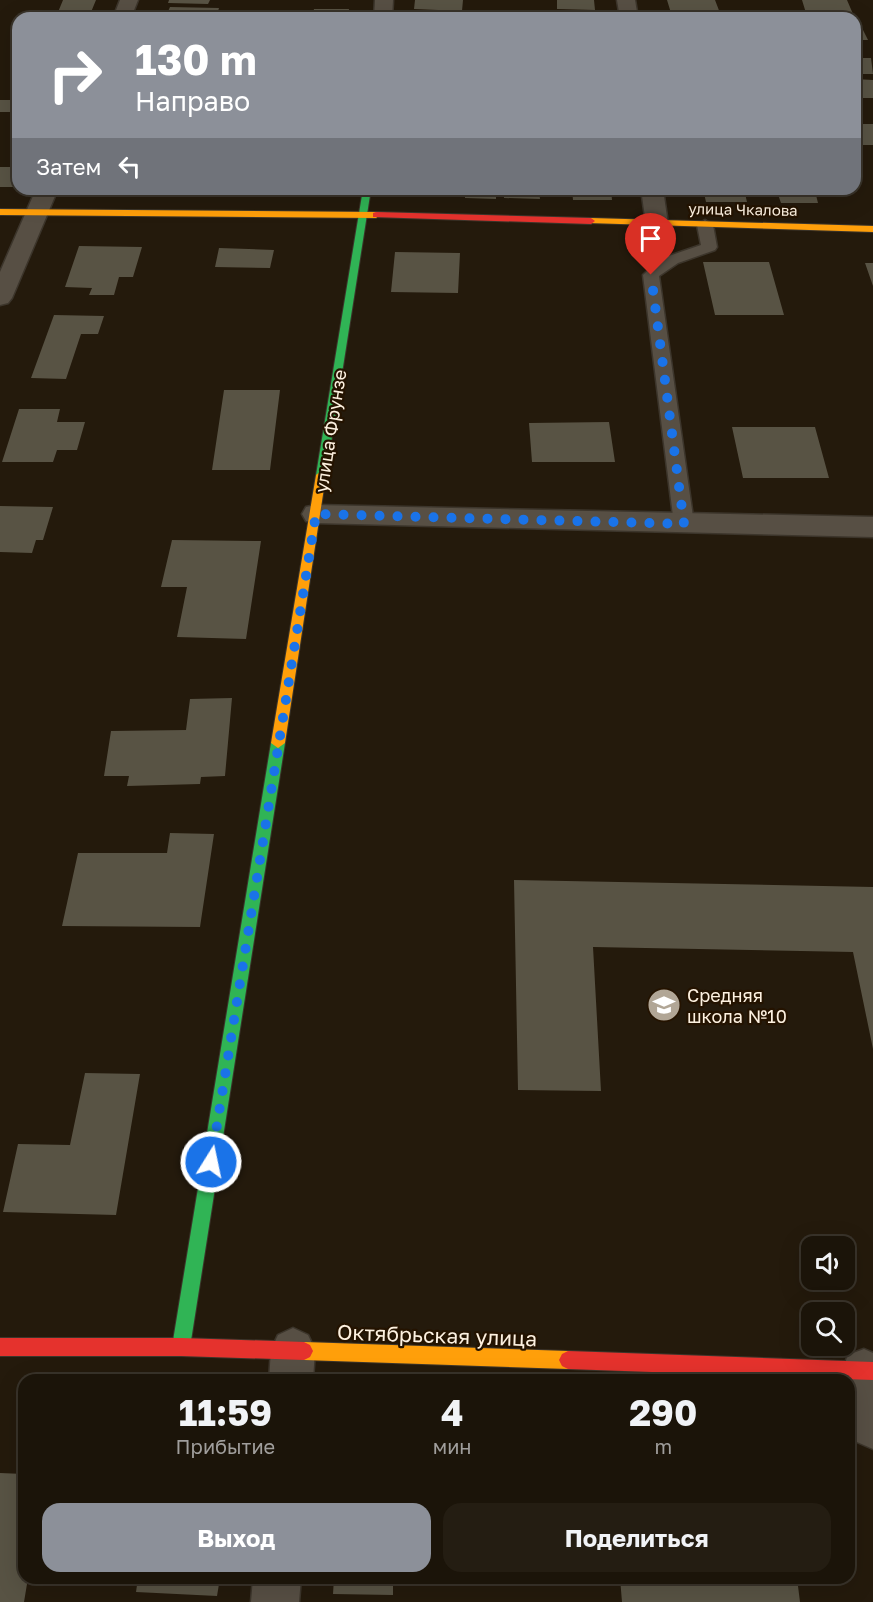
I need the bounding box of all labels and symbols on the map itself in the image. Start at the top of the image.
street label: улица Чкалова [688,199,798,219]
pin [625,213,676,275]
street label: улица Фрунзе [309,368,351,494]
place label: Средняя школа №10 [687,984,787,1027]
school or university icon: Средняя школа №10 [646,987,682,1023]
position arrow [179,1130,243,1194]
street label: Октябрьская улица [336,1319,538,1351]

